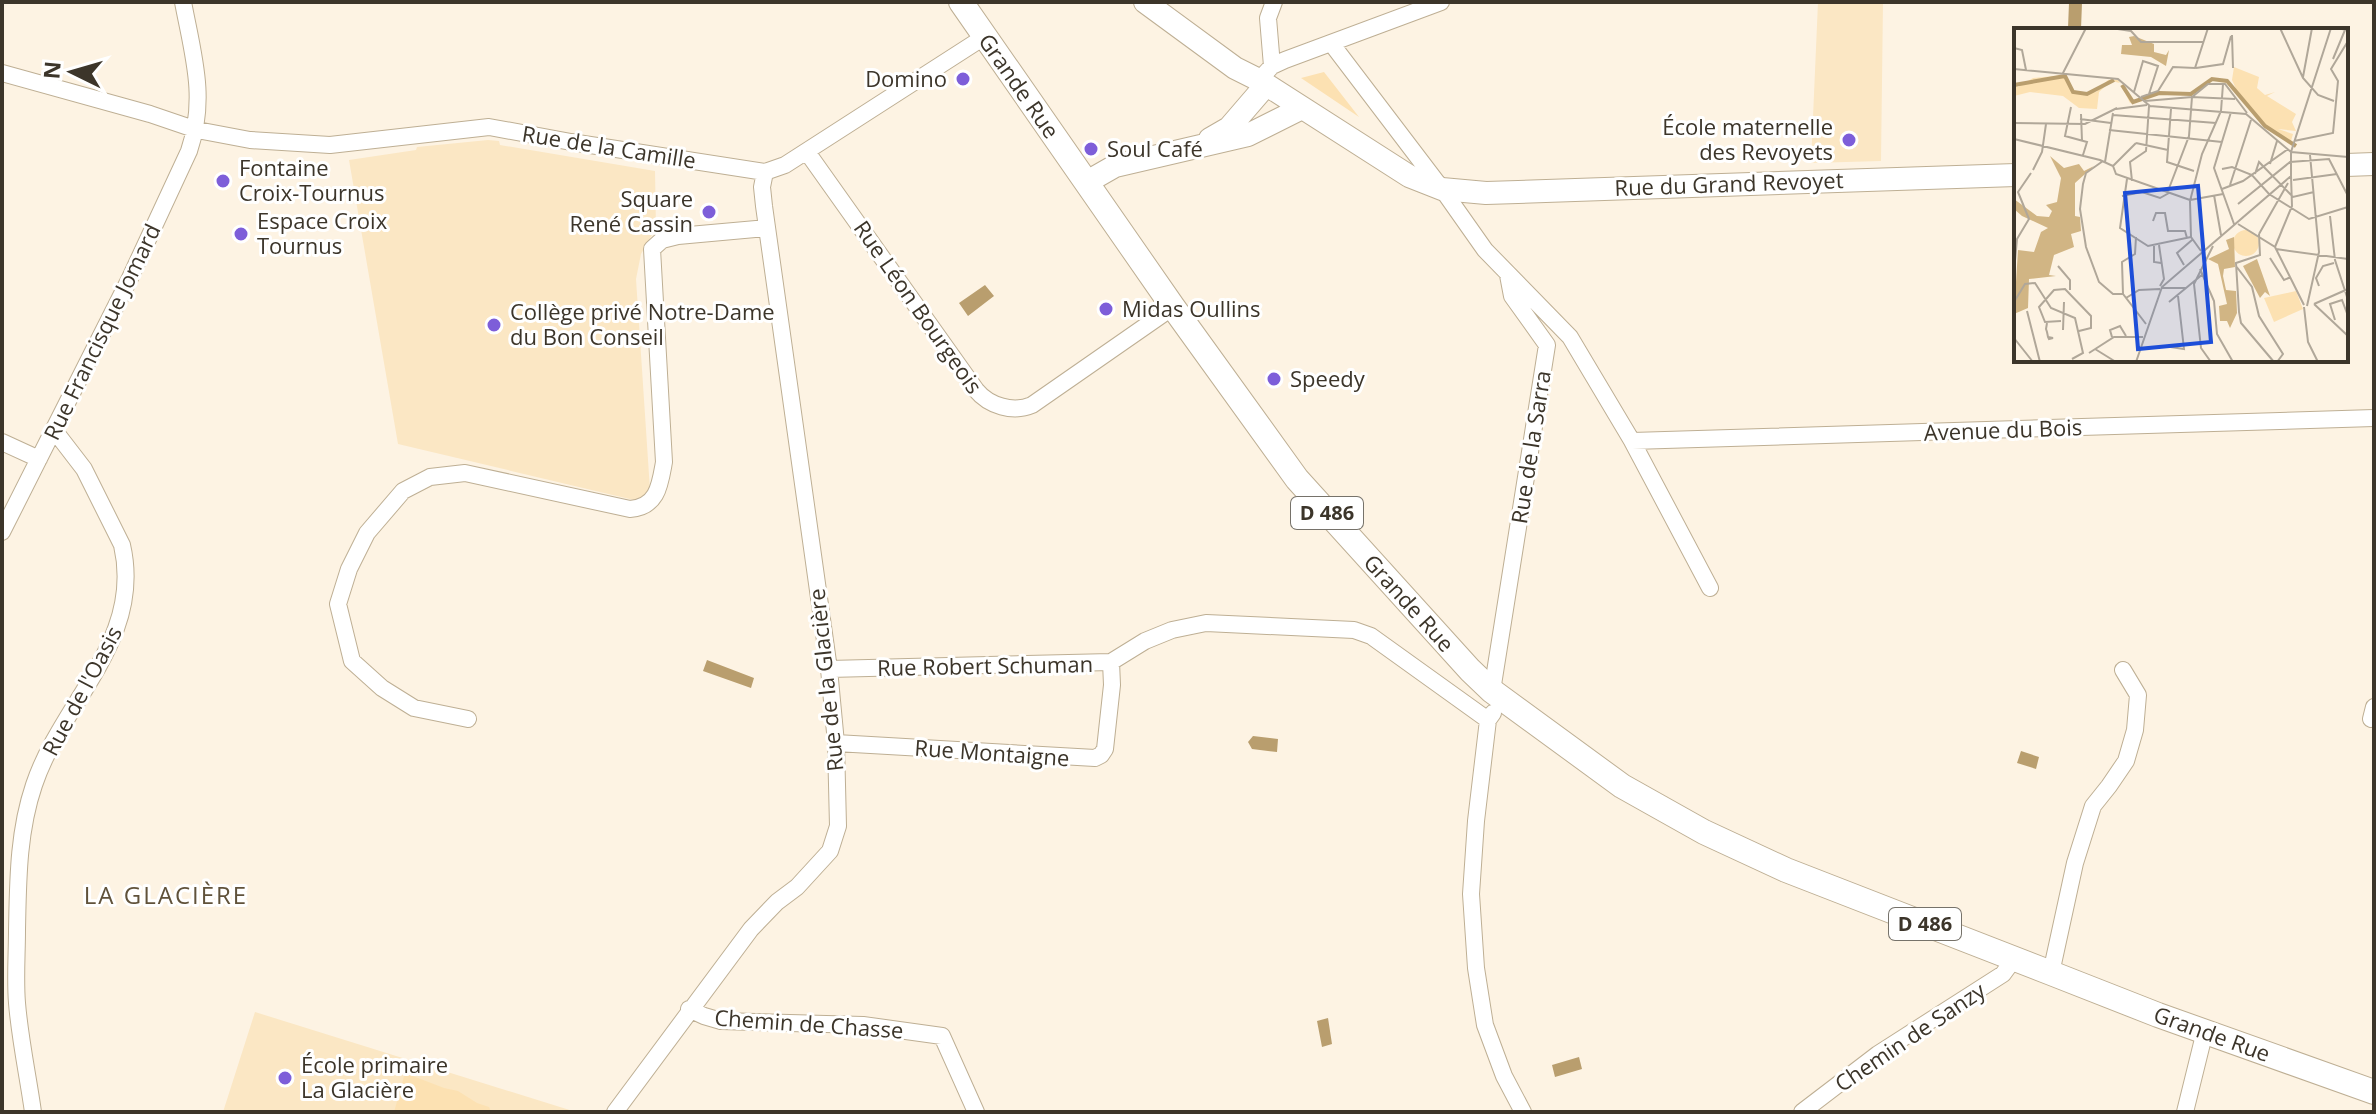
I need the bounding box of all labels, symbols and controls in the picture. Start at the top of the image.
street label: Grande Rue [973,27,1067,144]
inset map [2014,28,2348,362]
north arrow [32,32,112,112]
text: N [35,60,67,80]
place label: Domino [865,63,947,93]
marker: Domino [954,70,972,88]
place label: École maternelle des Revoyets [1662,111,1833,166]
street label: Rue de la Camille [520,117,698,175]
marker: École maternelle des Revoyets [1840,131,1858,149]
place label: Soul Café [1107,133,1203,163]
marker: Soul Café [1082,140,1100,158]
place label: Fontaine Croix-Tournus [239,152,385,207]
street label: Rue du Grand Revoyet [1614,164,1844,202]
marker: Fontaine Croix-Tournus [214,172,232,190]
place label: Square René Cassin [569,183,693,238]
marker: Square René Cassin [700,203,718,221]
place label: Espace Croix Tournus [257,205,388,260]
street label: Rue Léon Bourgeois [848,214,990,399]
street label: Rue Francisque Jomard [36,218,167,445]
marker: Espace Croix Tournus [232,225,250,243]
place label: Midas Oullins [1122,293,1260,323]
place label: Collège privé Notre-Dame du Bon Conseil [510,296,775,351]
marker: Midas Oullins [1097,300,1115,318]
marker: Collège privé Notre-Dame du Bon Conseil [485,316,503,334]
place label: Speedy [1290,363,1366,393]
street label: Rue de la Sarra [1503,368,1557,526]
marker: Speedy [1265,370,1283,388]
street label: Avenue du Bois [1923,411,2083,447]
road number: D 486 [1291,497,1363,529]
street label: Grande Rue [1358,547,1462,658]
street label: Rue de la Glacière [800,587,850,773]
street label: Rue de l'Oasis [34,620,128,761]
street label: Rue Robert Schuman [877,648,1093,682]
street label: Rue Montaigne [914,732,1070,772]
district label: LA GLACIÈRE [84,878,248,911]
road number: D 486 [1889,908,1961,940]
street label: Chemin de Sanzy [1828,974,1991,1098]
street label: Grande Rue [2150,998,2275,1068]
street label: Chemin de Chasse [714,1001,905,1045]
place label: École primaire La Glacière [301,1049,448,1104]
marker: École primaire La Glacière [276,1069,294,1087]

